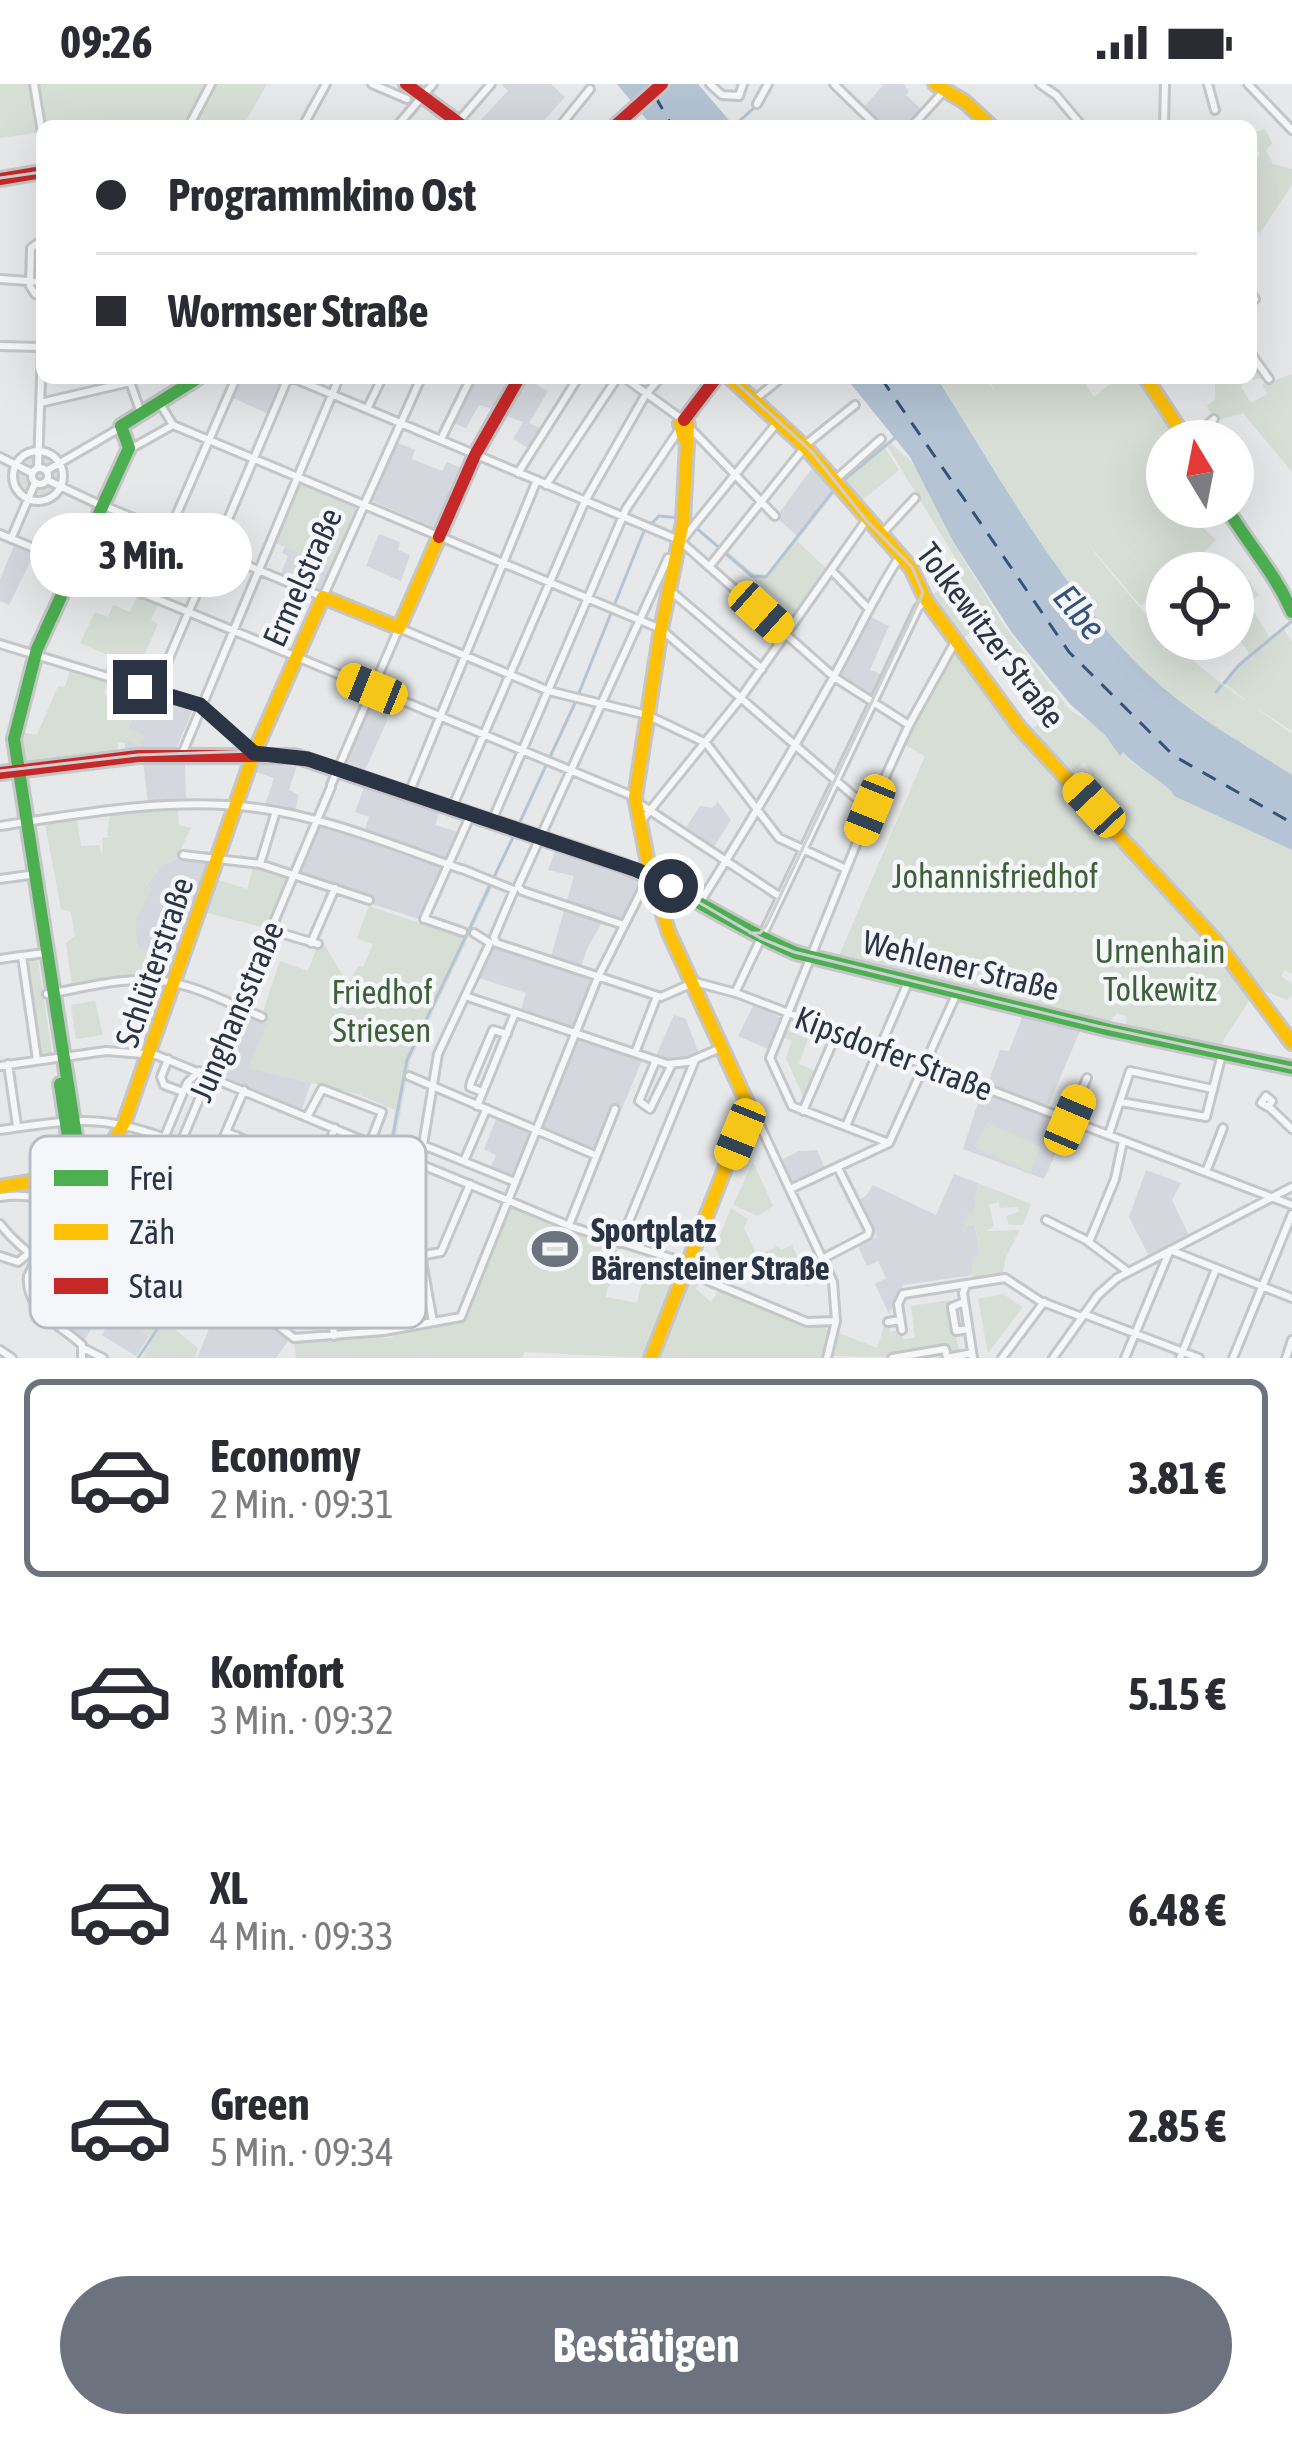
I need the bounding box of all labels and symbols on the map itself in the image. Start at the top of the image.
north arrow [1146,420,1254,528]
street label: Ermelstraße [255,502,349,652]
callout: 3 Min. [29,513,251,597]
street label: Tolkewitzer Straße [909,535,1073,735]
car [722,575,800,649]
water label: Elbe [1045,576,1115,648]
car [332,659,412,719]
route end [113,660,167,714]
car [1056,766,1132,844]
car [840,770,900,850]
park label: Johannisfriedhof [892,857,1098,895]
route start [644,859,698,913]
street label: Schlüterstraße [107,872,201,1052]
street label: Junghansstraße [181,915,291,1107]
street label: Wehlener Straße [859,922,1063,1008]
park label: Urnenhain Tolkewitz [1094,932,1226,1008]
park label: Friedhof Striesen [331,973,433,1049]
street label: Kipsdorfer Straße [790,998,998,1108]
car [1039,1080,1101,1160]
car [710,1094,770,1174]
legend [30,1136,426,1328]
text: Frei [129,1159,174,1197]
place label: Sportplatz Bärensteiner Straße [591,1211,830,1287]
text: Zäh [129,1213,175,1251]
sports icon: Sportplatz Bärensteiner Straße [530,1224,580,1274]
text: Stau [129,1267,184,1305]

